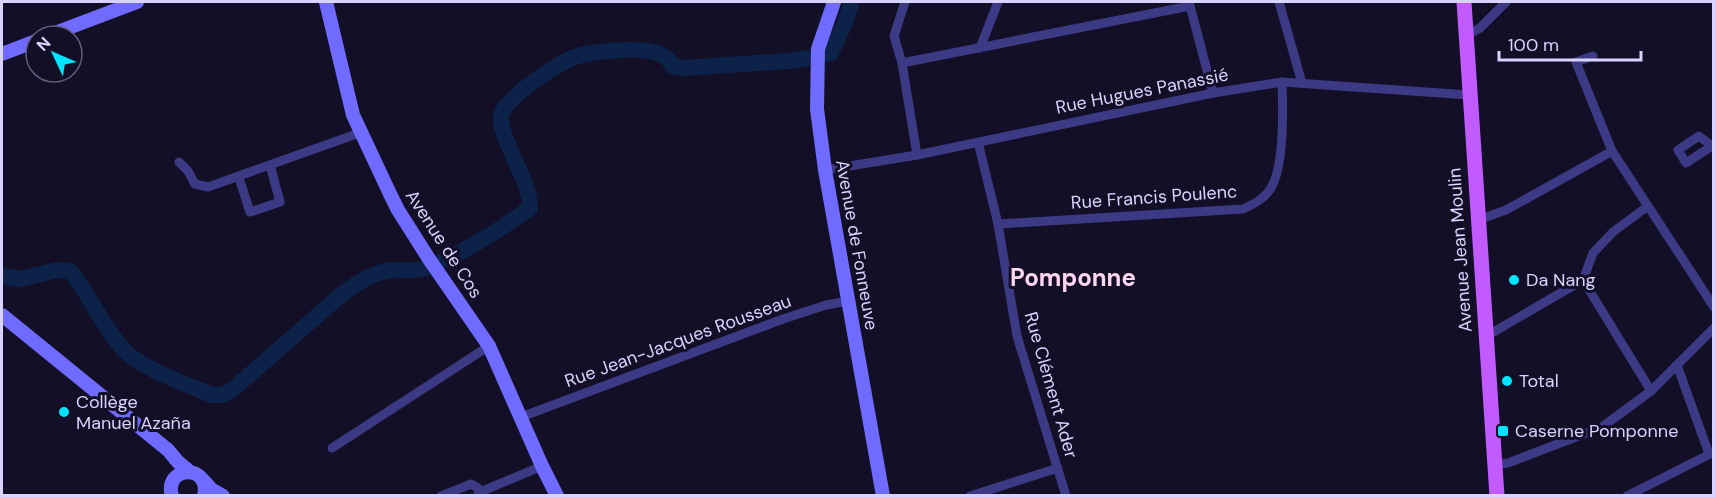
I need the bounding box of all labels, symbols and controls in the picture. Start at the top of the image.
north arrow [24,24,84,84]
scale bar [1499,24,1642,62]
text: N [32,32,55,55]
text: 100 m [1508,33,1559,57]
street label: Rue Hugues Panassié [1054,62,1230,120]
street label: Avenue de Fonneuve [830,158,884,332]
street label: Avenue Jean Moulin [1442,167,1478,333]
street label: Rue Francis Poulenc [1070,179,1238,215]
street label: Avenue de Cos [400,185,488,303]
district label: Pomponne [1010,262,1136,293]
place label: Da Nang [1526,268,1596,292]
marker: Da Nang [1507,273,1521,287]
street label: Rue Jean-Jacques Rousseau [561,289,795,393]
street label: Rue Clément Ader [1019,309,1083,461]
place label: Total [1519,369,1559,393]
marker: Total [1500,374,1514,388]
place label: Collège Manuel Azaña [76,390,191,435]
marker: Collège Manuel Azaña [57,405,71,419]
place label: Caserne Pomponne [1515,419,1678,443]
marker: Caserne Pomponne [1496,424,1510,438]

